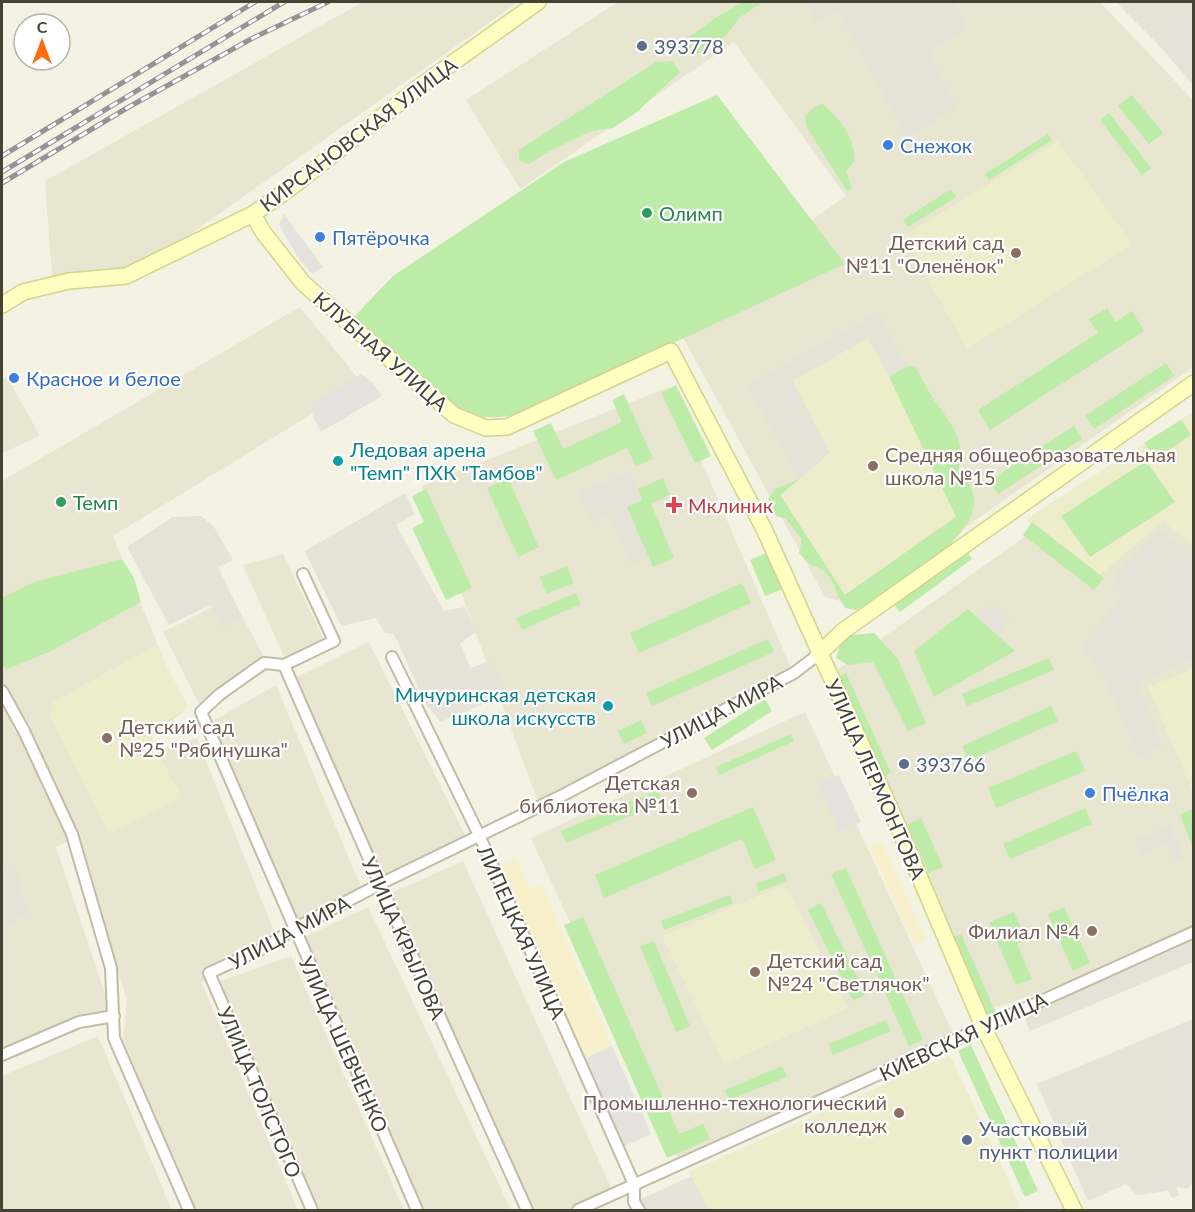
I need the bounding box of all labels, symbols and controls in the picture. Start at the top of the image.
north arrow [12,12,72,72]
text: С [37,17,48,36]
place label: 393778 [654,34,724,58]
marker: 393778 [635,39,649,53]
street label: КИРСАНОВСКАЯ УЛИЦА [255,52,462,216]
place label: Снежок [900,133,973,157]
marker: Снежок [881,138,895,152]
place label: Олимп [659,201,723,225]
marker: Олимп [640,206,654,220]
place label: Пятёрочка [332,225,430,249]
marker: Пятёрочка [313,230,327,244]
place label: Детский сад №11 "Оленёнок" [846,230,1004,277]
marker: Детский сад №11 "Оленёнок" [1009,246,1023,260]
street label: КЛУБНАЯ УЛИЦА [309,286,454,416]
place label: Красное и белое [26,366,181,390]
marker: Красное и белое [7,371,21,385]
place label: Ледовая арена "Темп" ПХК "Тамбов" [349,437,543,484]
place label: Средняя общеобразовательная школа №15 [885,442,1176,489]
marker: Ледовая арена "Темп" ПХК "Тамбов" [331,454,345,468]
marker: Средняя общеобразовательная школа №15 [866,459,880,473]
place label: Темп [73,490,118,514]
place label: Мклиник [688,493,774,517]
marker: Темп [54,495,68,509]
marker: Мклиник [665,496,683,514]
street label: УЛИЦА МИРА [656,669,786,753]
street label: УЛИЦА ЛЕРМОНТОВА [821,675,931,883]
place label: Мичуринская детская школа искусств [395,682,596,729]
marker: Мичуринская детская школа искусств [601,699,615,713]
place label: Детский сад №25 "Рябинушка" [119,714,288,761]
marker: Детский сад №25 "Рябинушка" [100,731,114,745]
place label: 393766 [916,752,986,776]
marker: 393766 [897,757,911,771]
place label: Детская библиотека №11 [519,770,680,817]
place label: Пчёлка [1102,781,1169,805]
marker: Детская библиотека №11 [685,786,699,800]
marker: Пчёлка [1083,786,1097,800]
street label: ЛИПЕЦКАЯ УЛИЦА [473,841,571,1023]
street label: УЛИЦА КРЫЛОВА [357,853,451,1024]
street label: УЛИЦА МИРА [224,890,354,974]
place label: Филиал №4 [968,919,1080,943]
marker: Филиал №4 [1085,924,1099,938]
place label: Детский сад №24 "Светлячок" [767,948,930,995]
street label: УЛИЦА ШЕВЧЕНКО [294,952,394,1136]
marker: Детский сад №24 "Светлячок" [748,965,762,979]
street label: КИЕВСКАЯ УЛИЦА [875,986,1051,1085]
street label: УЛИЦА ТОЛСТОГО [213,1003,307,1181]
place label: Промышленно-технологический колледж [583,1090,887,1137]
marker: Промышленно-технологический колледж [892,1106,906,1120]
place label: Участковый пункт полиции [979,1116,1118,1163]
marker: Участковый пункт полиции [960,1133,974,1147]

